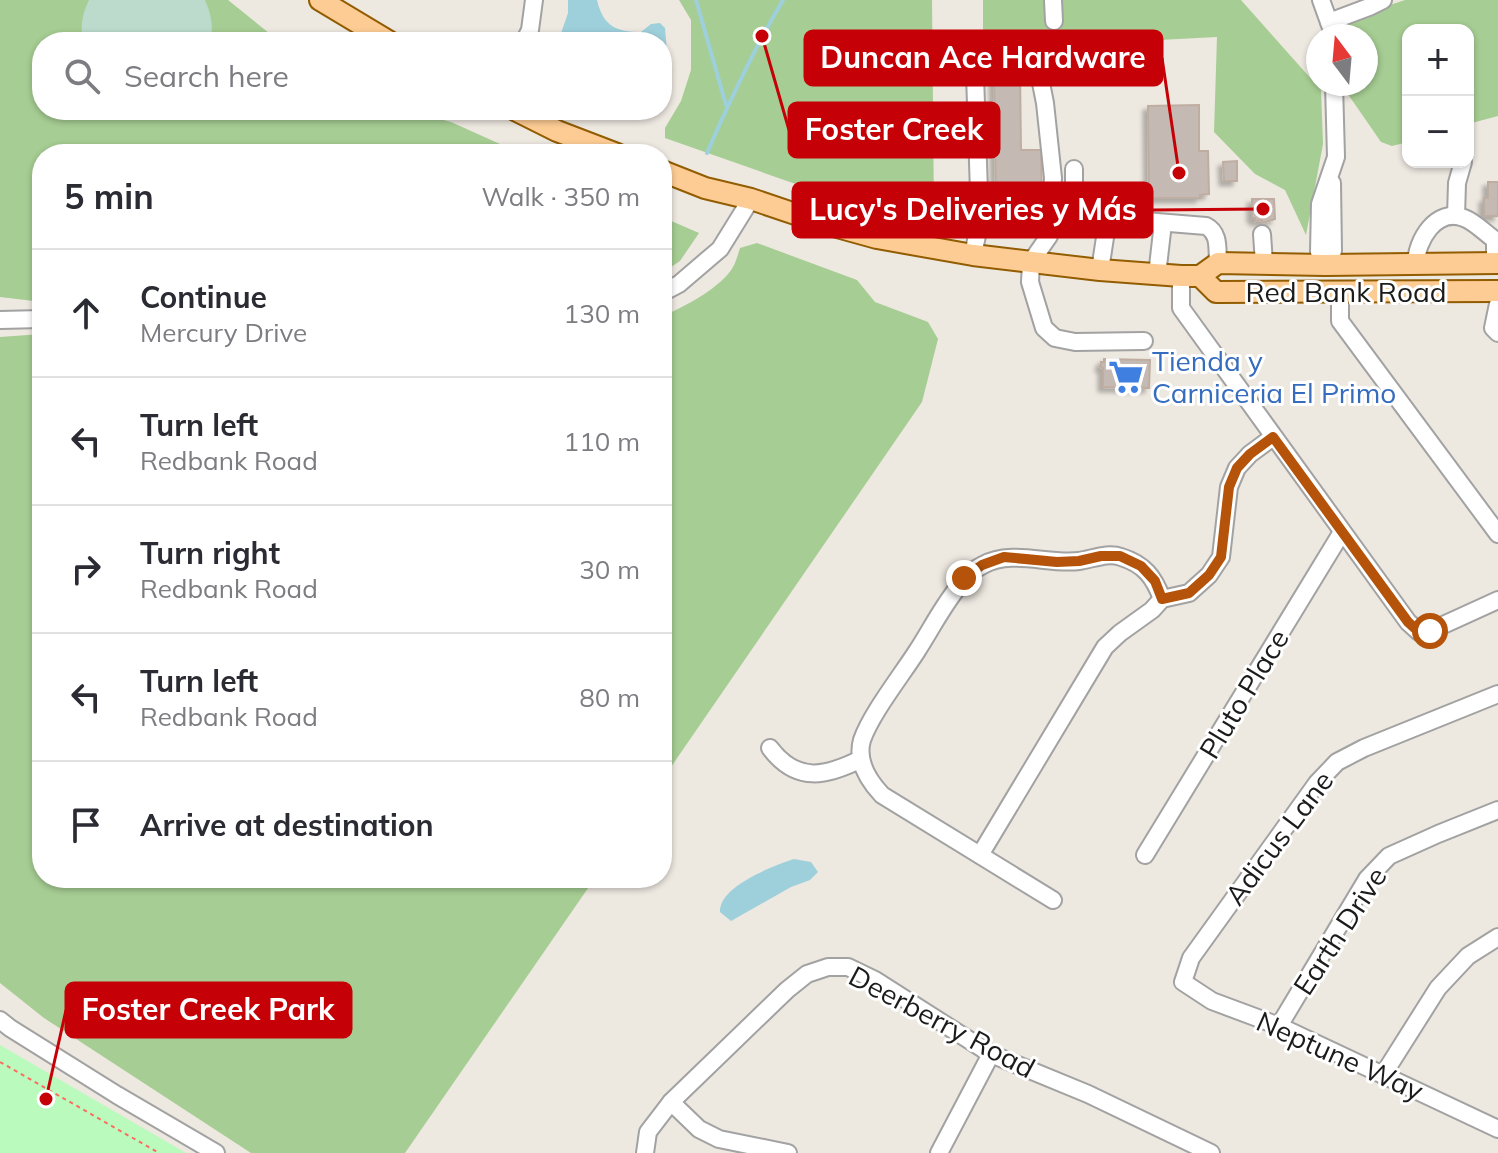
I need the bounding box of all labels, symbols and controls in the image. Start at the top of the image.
north arrow [1306,24,1378,96]
map controls [1402,24,1474,168]
button: + [1402,24,1474,96]
callout: Duncan Ace Hardware [805,31,1162,85]
search box [32,32,672,120]
text: Duncan Ace Hardware [820,38,1146,76]
icon: search [60,54,104,98]
text: Search here [124,57,289,95]
button: − [1402,96,1474,168]
callout: Foster Creek [789,103,999,157]
text: Foster Creek [805,110,985,148]
text: 5 min [64,175,154,218]
text: Walk · 350 m [481,180,640,213]
callout: Lucy's Deliveries y Más [793,183,1152,237]
text: Lucy's Deliveries y Más [809,190,1137,228]
street label: Red Bank Road [1245,274,1447,309]
text: Continue [140,278,267,316]
icon: ahead [64,291,108,335]
text: 130 m [564,297,640,330]
text: Mercury Drive [140,316,307,349]
place label: Tienda y Carniceria El Primo [1152,343,1396,410]
supermarket icon: Tienda y Carniceria El Primo [1107,358,1145,396]
text: Turn left [140,406,258,444]
icon: left [64,419,108,463]
text: 110 m [564,425,640,458]
text: Redbank Road [140,444,318,477]
text: Turn right [140,534,280,572]
icon: right [64,547,108,591]
text: 30 m [579,553,640,586]
route end [946,560,982,596]
text: Redbank Road [140,572,318,605]
route start [1412,613,1448,649]
street label: Pluto Place [1191,623,1296,765]
text: Turn left [140,662,258,700]
icon: left [64,675,108,719]
text: 80 m [579,681,640,714]
text: Redbank Road [140,700,318,733]
street label: Adicus Lane [1217,764,1340,912]
icon: arrive [64,803,108,847]
text: Arrive at destination [140,806,434,844]
street label: Earth Drive [1285,860,1394,1001]
street label: Deerberry Road [843,958,1041,1085]
callout: Foster Creek Park [66,983,351,1037]
text: Foster Creek Park [82,990,336,1028]
street label: Neptune Way [1251,1003,1429,1108]

